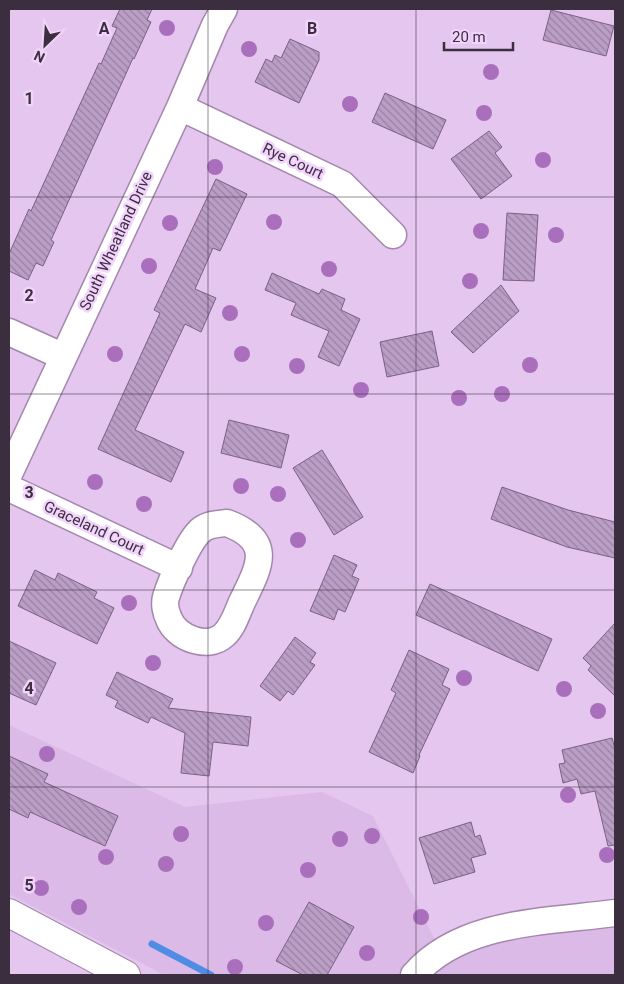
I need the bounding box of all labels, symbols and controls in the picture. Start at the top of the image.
text: A [99,19,110,38]
text: B [307,19,317,38]
north arrow [20,20,70,70]
scale bar [444,20,513,52]
text: 20 m [452,28,486,46]
text: N [32,47,47,66]
text: 1 [24,89,34,108]
street label: Rye Court [260,139,326,183]
street label: South Wheatland Drive [76,169,156,313]
text: 2 [24,286,34,305]
text: 3 [24,483,34,502]
street label: Graceland Court [41,497,147,559]
text: 4 [24,679,34,698]
text: 5 [24,876,34,895]

